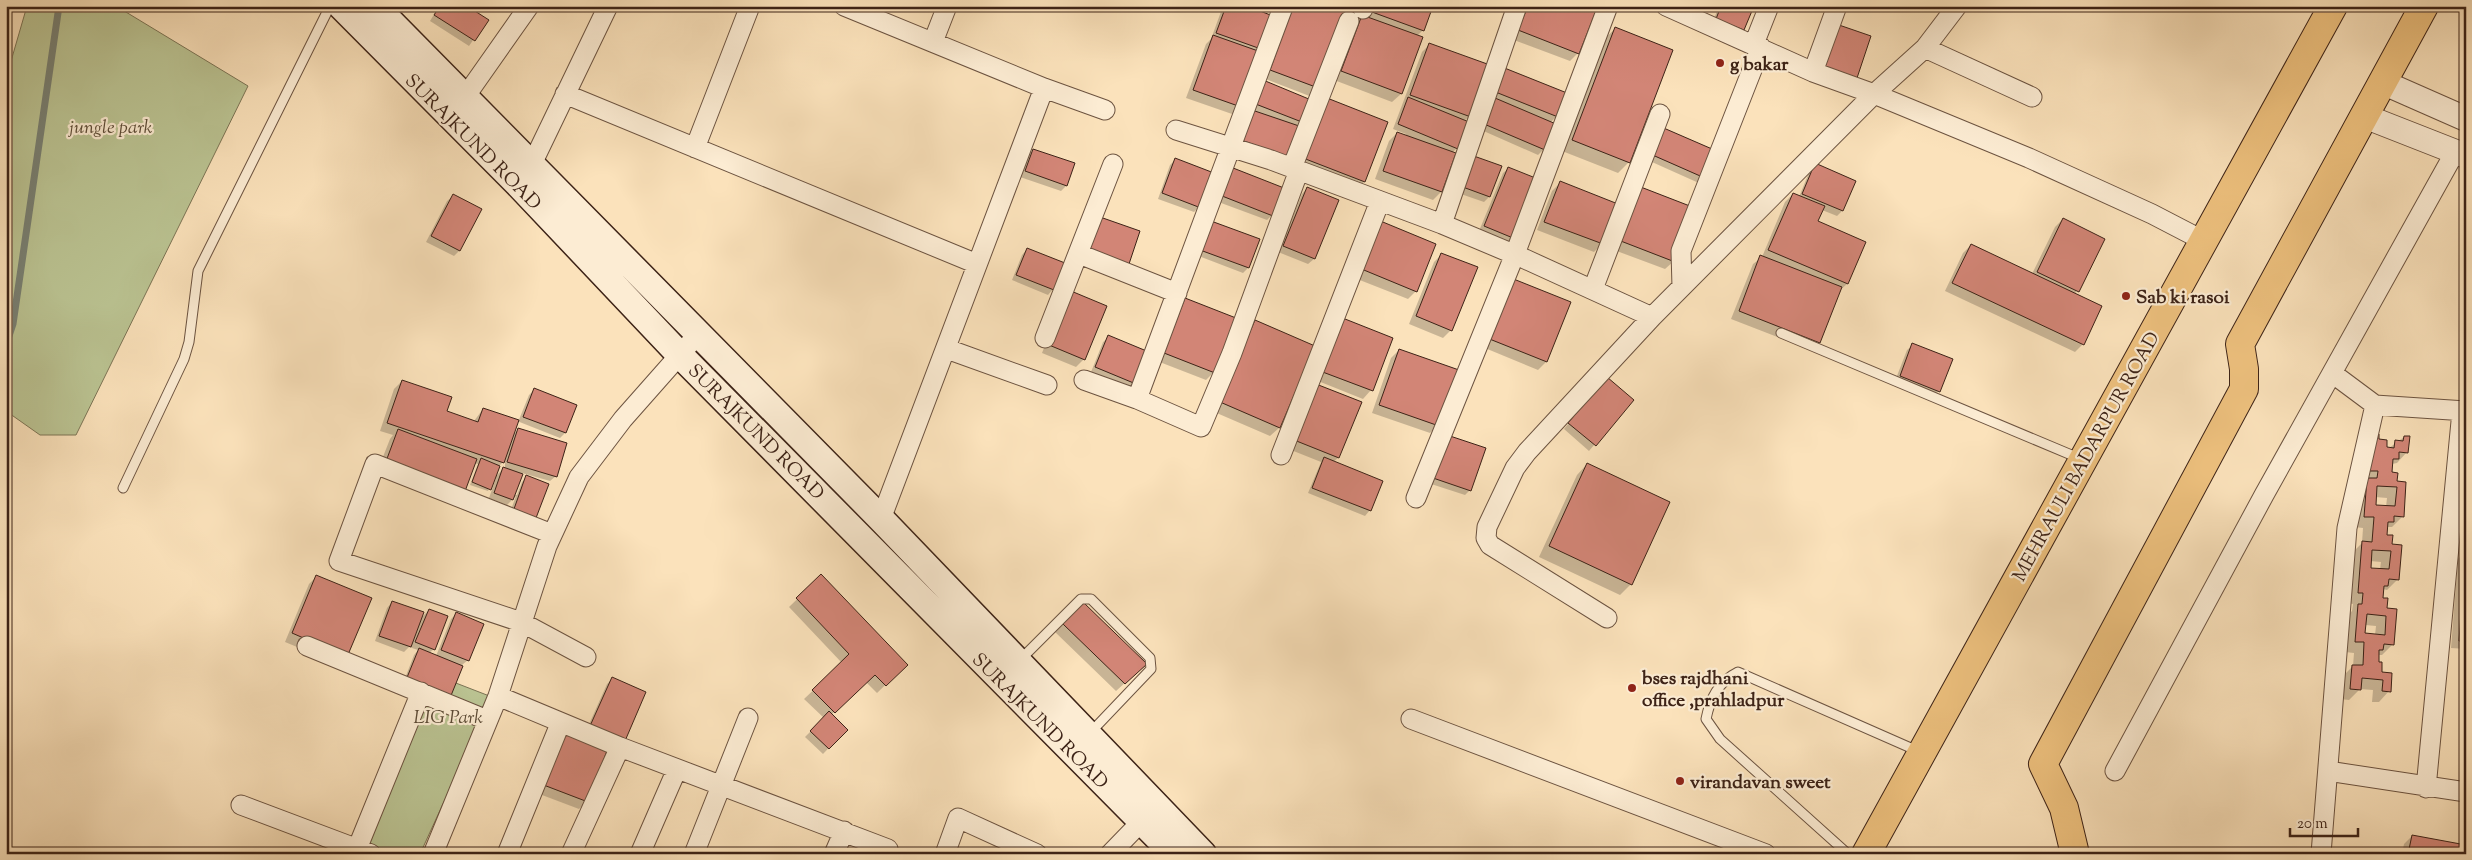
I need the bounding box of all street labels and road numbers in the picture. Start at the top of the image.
street label: SURAJKUND ROAD [398,68,547,217]
street label: MEHRAULI BADARPUR ROAD [2007,327,2167,587]
street label: SURAJKUND ROAD [681,358,830,507]
street label: SURAJKUND ROAD [965,647,1114,796]

